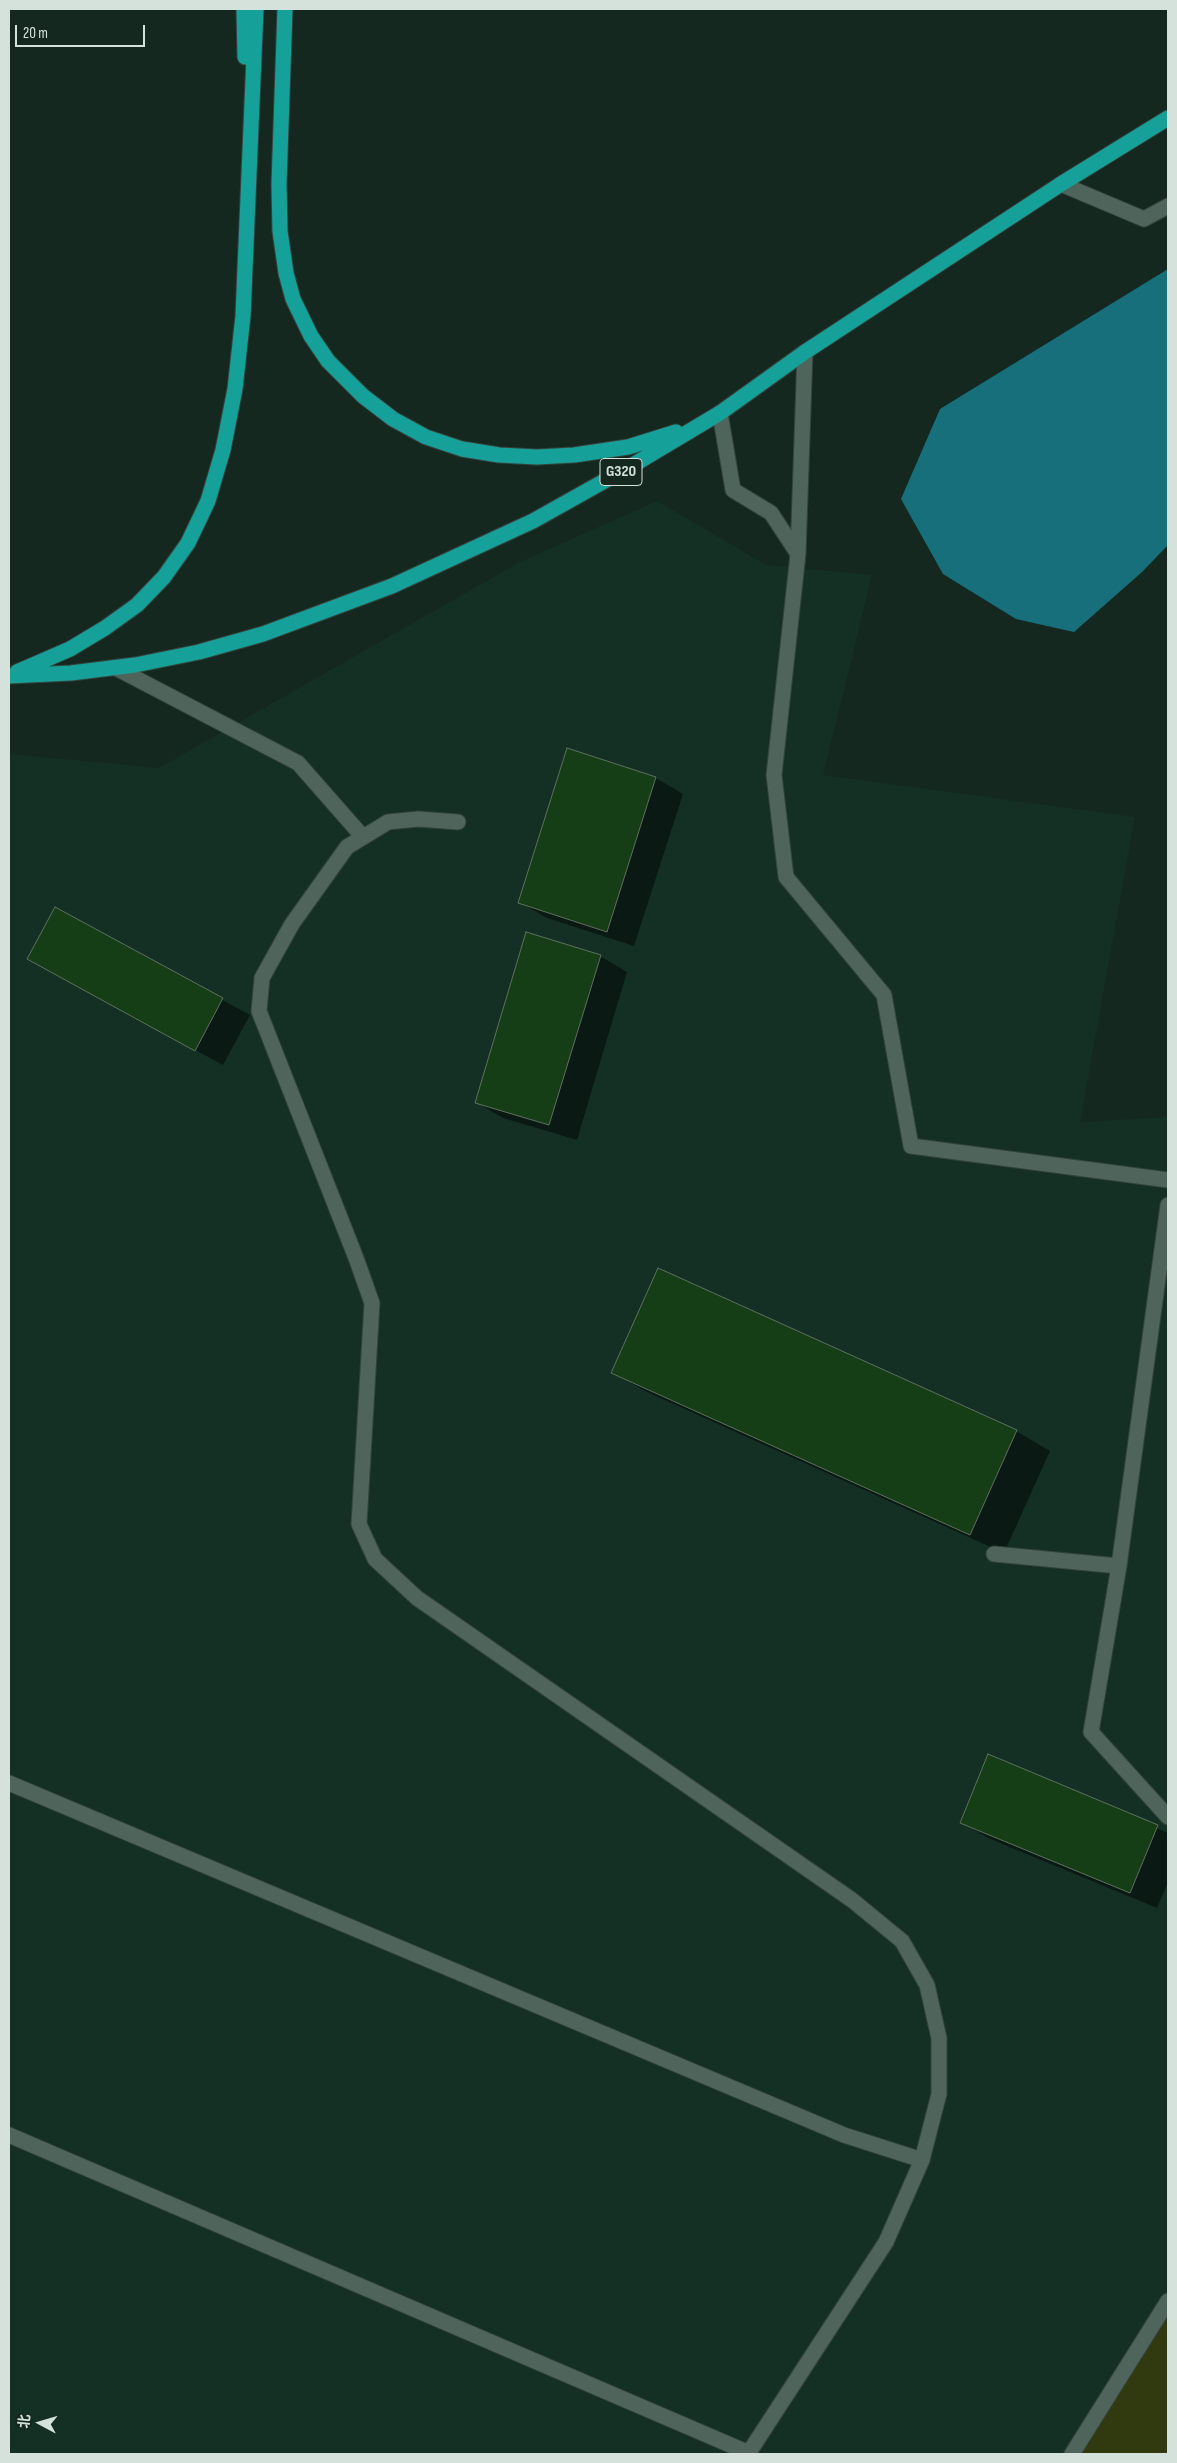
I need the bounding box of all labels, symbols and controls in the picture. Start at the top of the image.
scale bar [18,15,148,47]
text: 20 m [23,24,48,43]
road number: G320 [600,458,642,486]
north arrow [15,2398,65,2448]
text: 北 [15,2414,34,2429]

